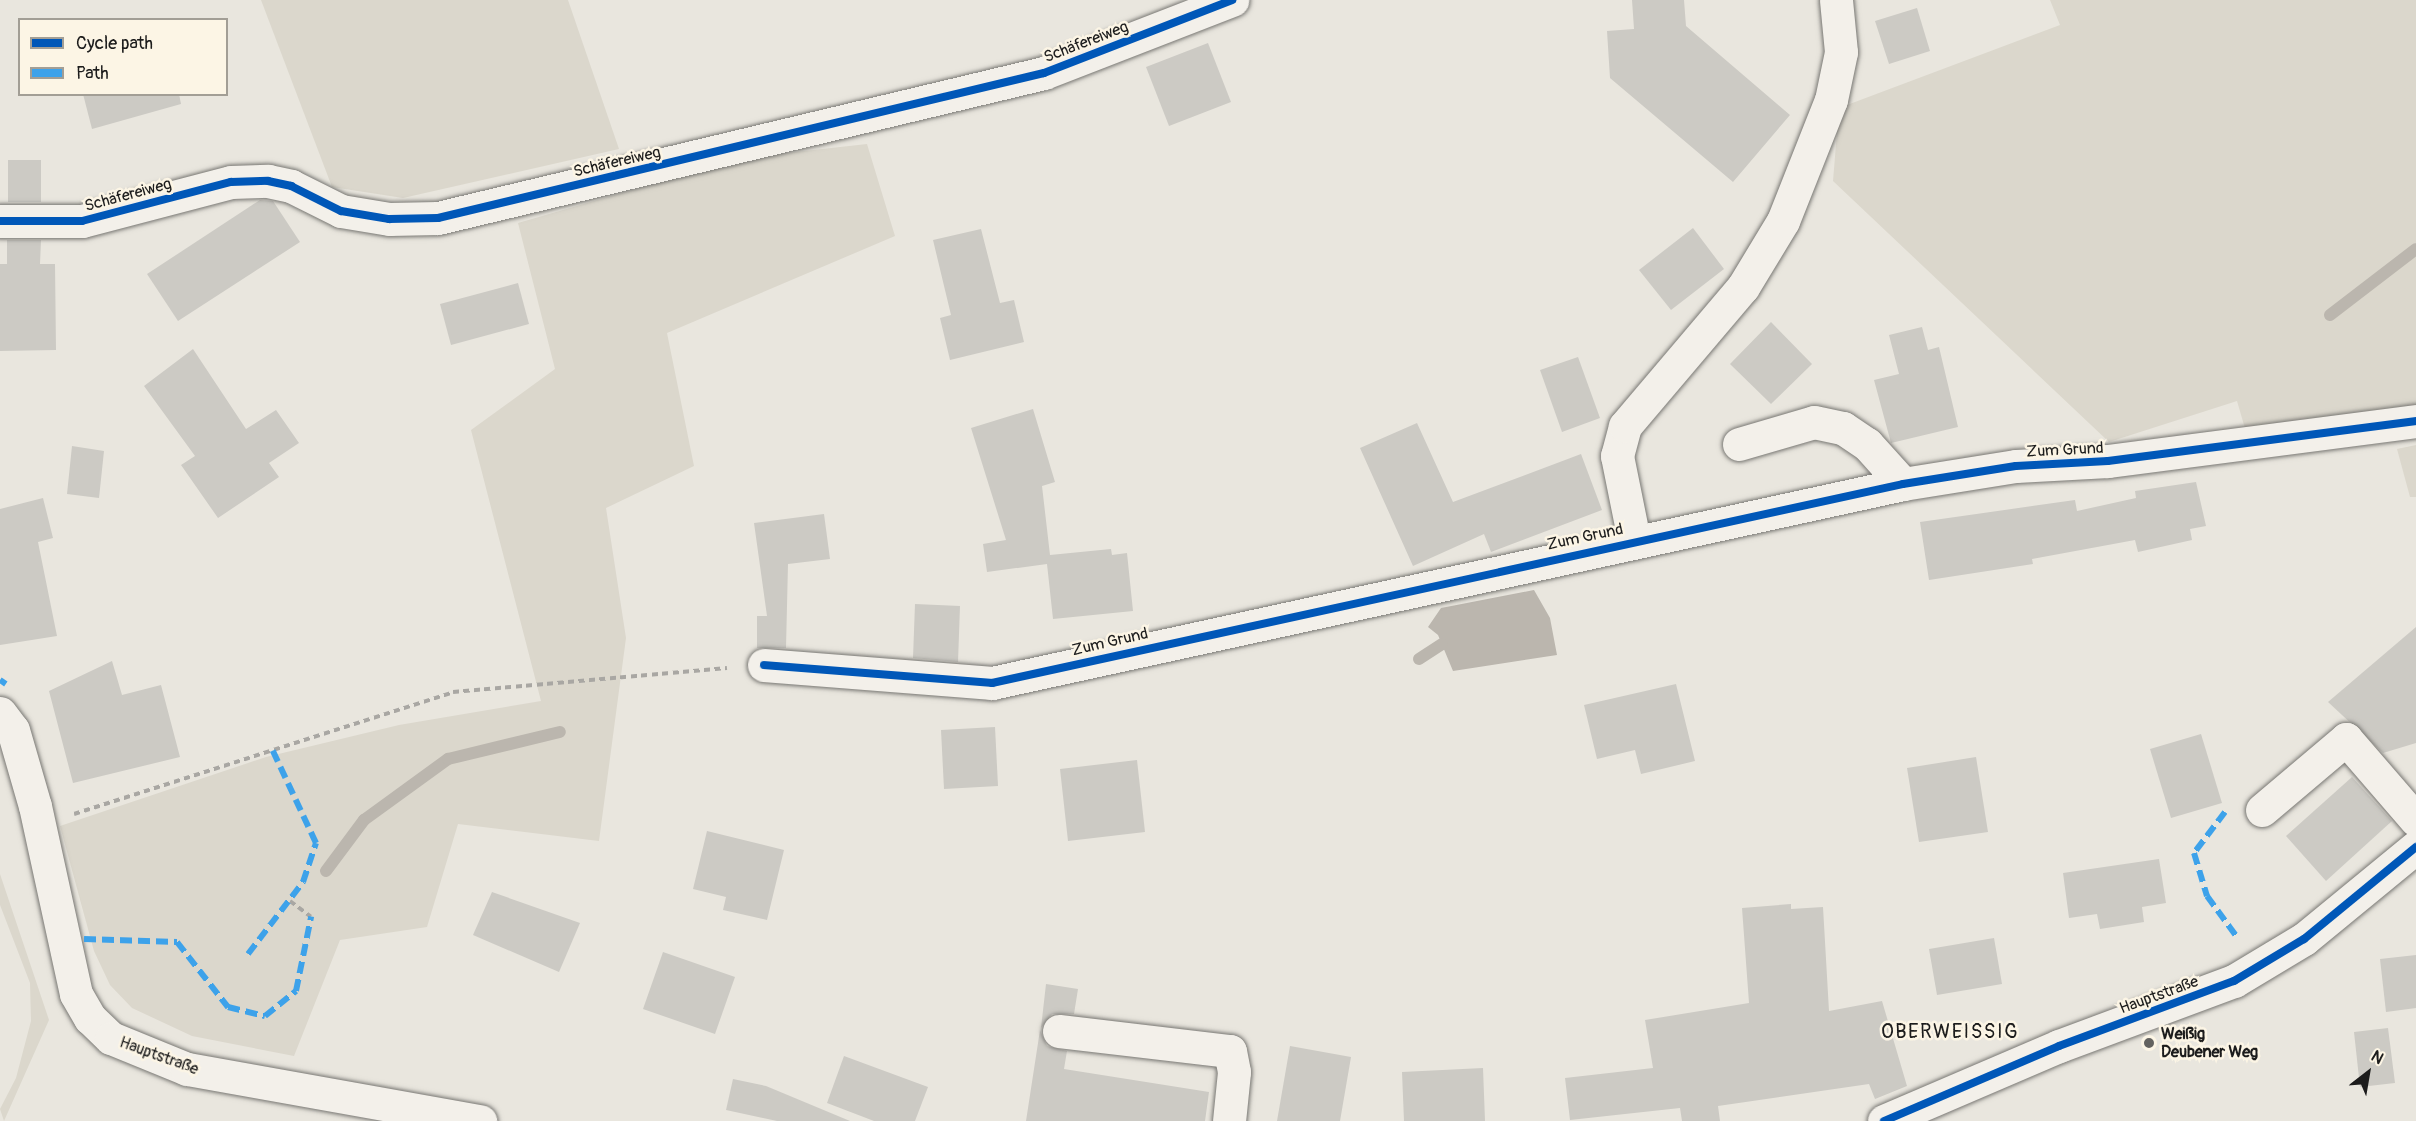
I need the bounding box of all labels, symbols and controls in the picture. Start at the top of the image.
street label: Schäfereiweg [1041,17,1131,67]
legend [18,18,228,96]
text: Cycle path [76,32,153,55]
text: Path [76,62,109,85]
street label: Schäfereiweg [572,143,662,181]
street label: Schäfereiweg [83,174,173,216]
street label: Zum Grund [2026,438,2104,462]
street label: Zum Grund [1545,520,1625,554]
street label: Zum Grund [1070,624,1150,660]
street label: Hauptstraße [2117,972,2201,1018]
district label: OBERWEISSIG [1881,1019,2019,1043]
place label: Weißig Deubener Weg [2161,1024,2258,1062]
street label: Hauptstraße [117,1033,201,1079]
marker: Weißig Deubener Weg [2142,1036,2156,1050]
north arrow [2338,1043,2398,1103]
text: N [2367,1046,2387,1069]

